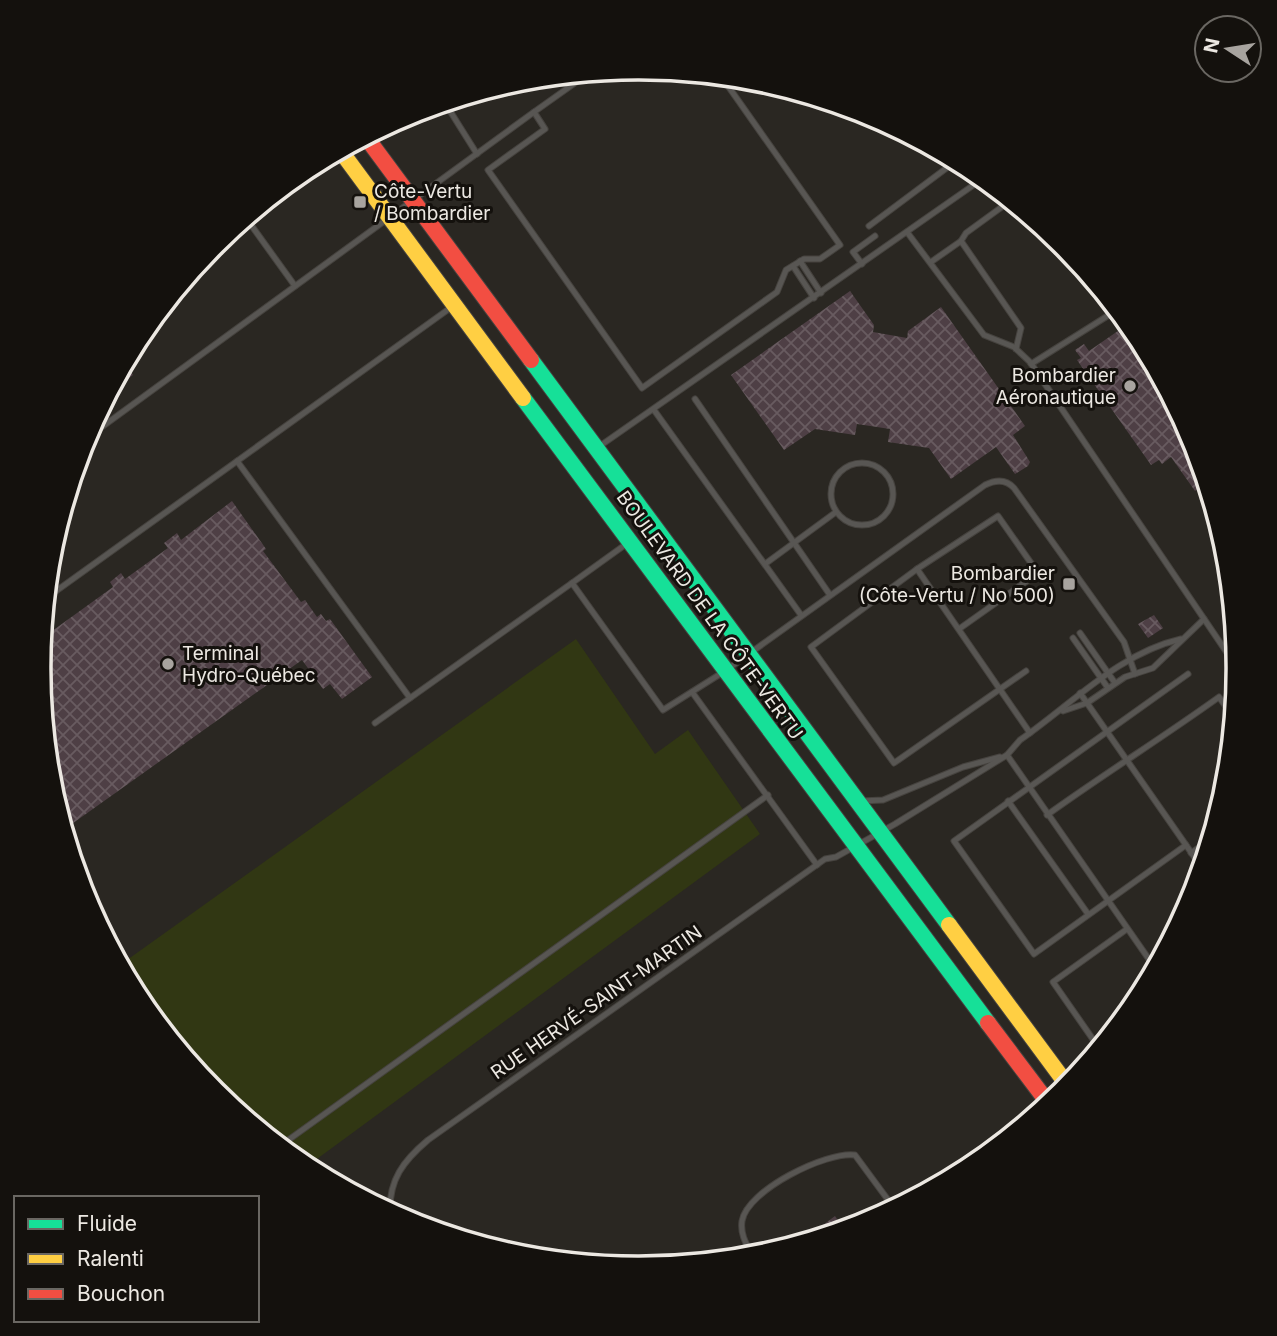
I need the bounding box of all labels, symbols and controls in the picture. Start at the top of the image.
north arrow [1193,14,1263,84]
text: N [1199,36,1225,55]
place label: Côte-Vertu / Bombardier [374,180,490,225]
marker: Côte-Vertu / Bombardier [352,194,368,210]
place label: Bombardier Aéronautique [996,364,1116,409]
marker: Bombardier Aéronautique [1122,378,1138,394]
street label: BOULEVARD DE LA CÔTE-VERTU [612,487,808,744]
place label: Bombardier (Côte-Vertu / No 500) [859,562,1055,607]
marker: Bombardier (Côte-Vertu / No 500) [1061,576,1077,592]
place label: Terminal Hydro-Québec [182,642,316,687]
marker: Terminal Hydro-Québec [160,656,176,672]
street label: RUE HERVÉ-SAINT-MARTIN [486,920,706,1084]
legend [14,1196,259,1322]
text: Fluide [77,1211,137,1236]
text: Ralenti [77,1246,144,1271]
text: Bouchon [77,1281,165,1306]

